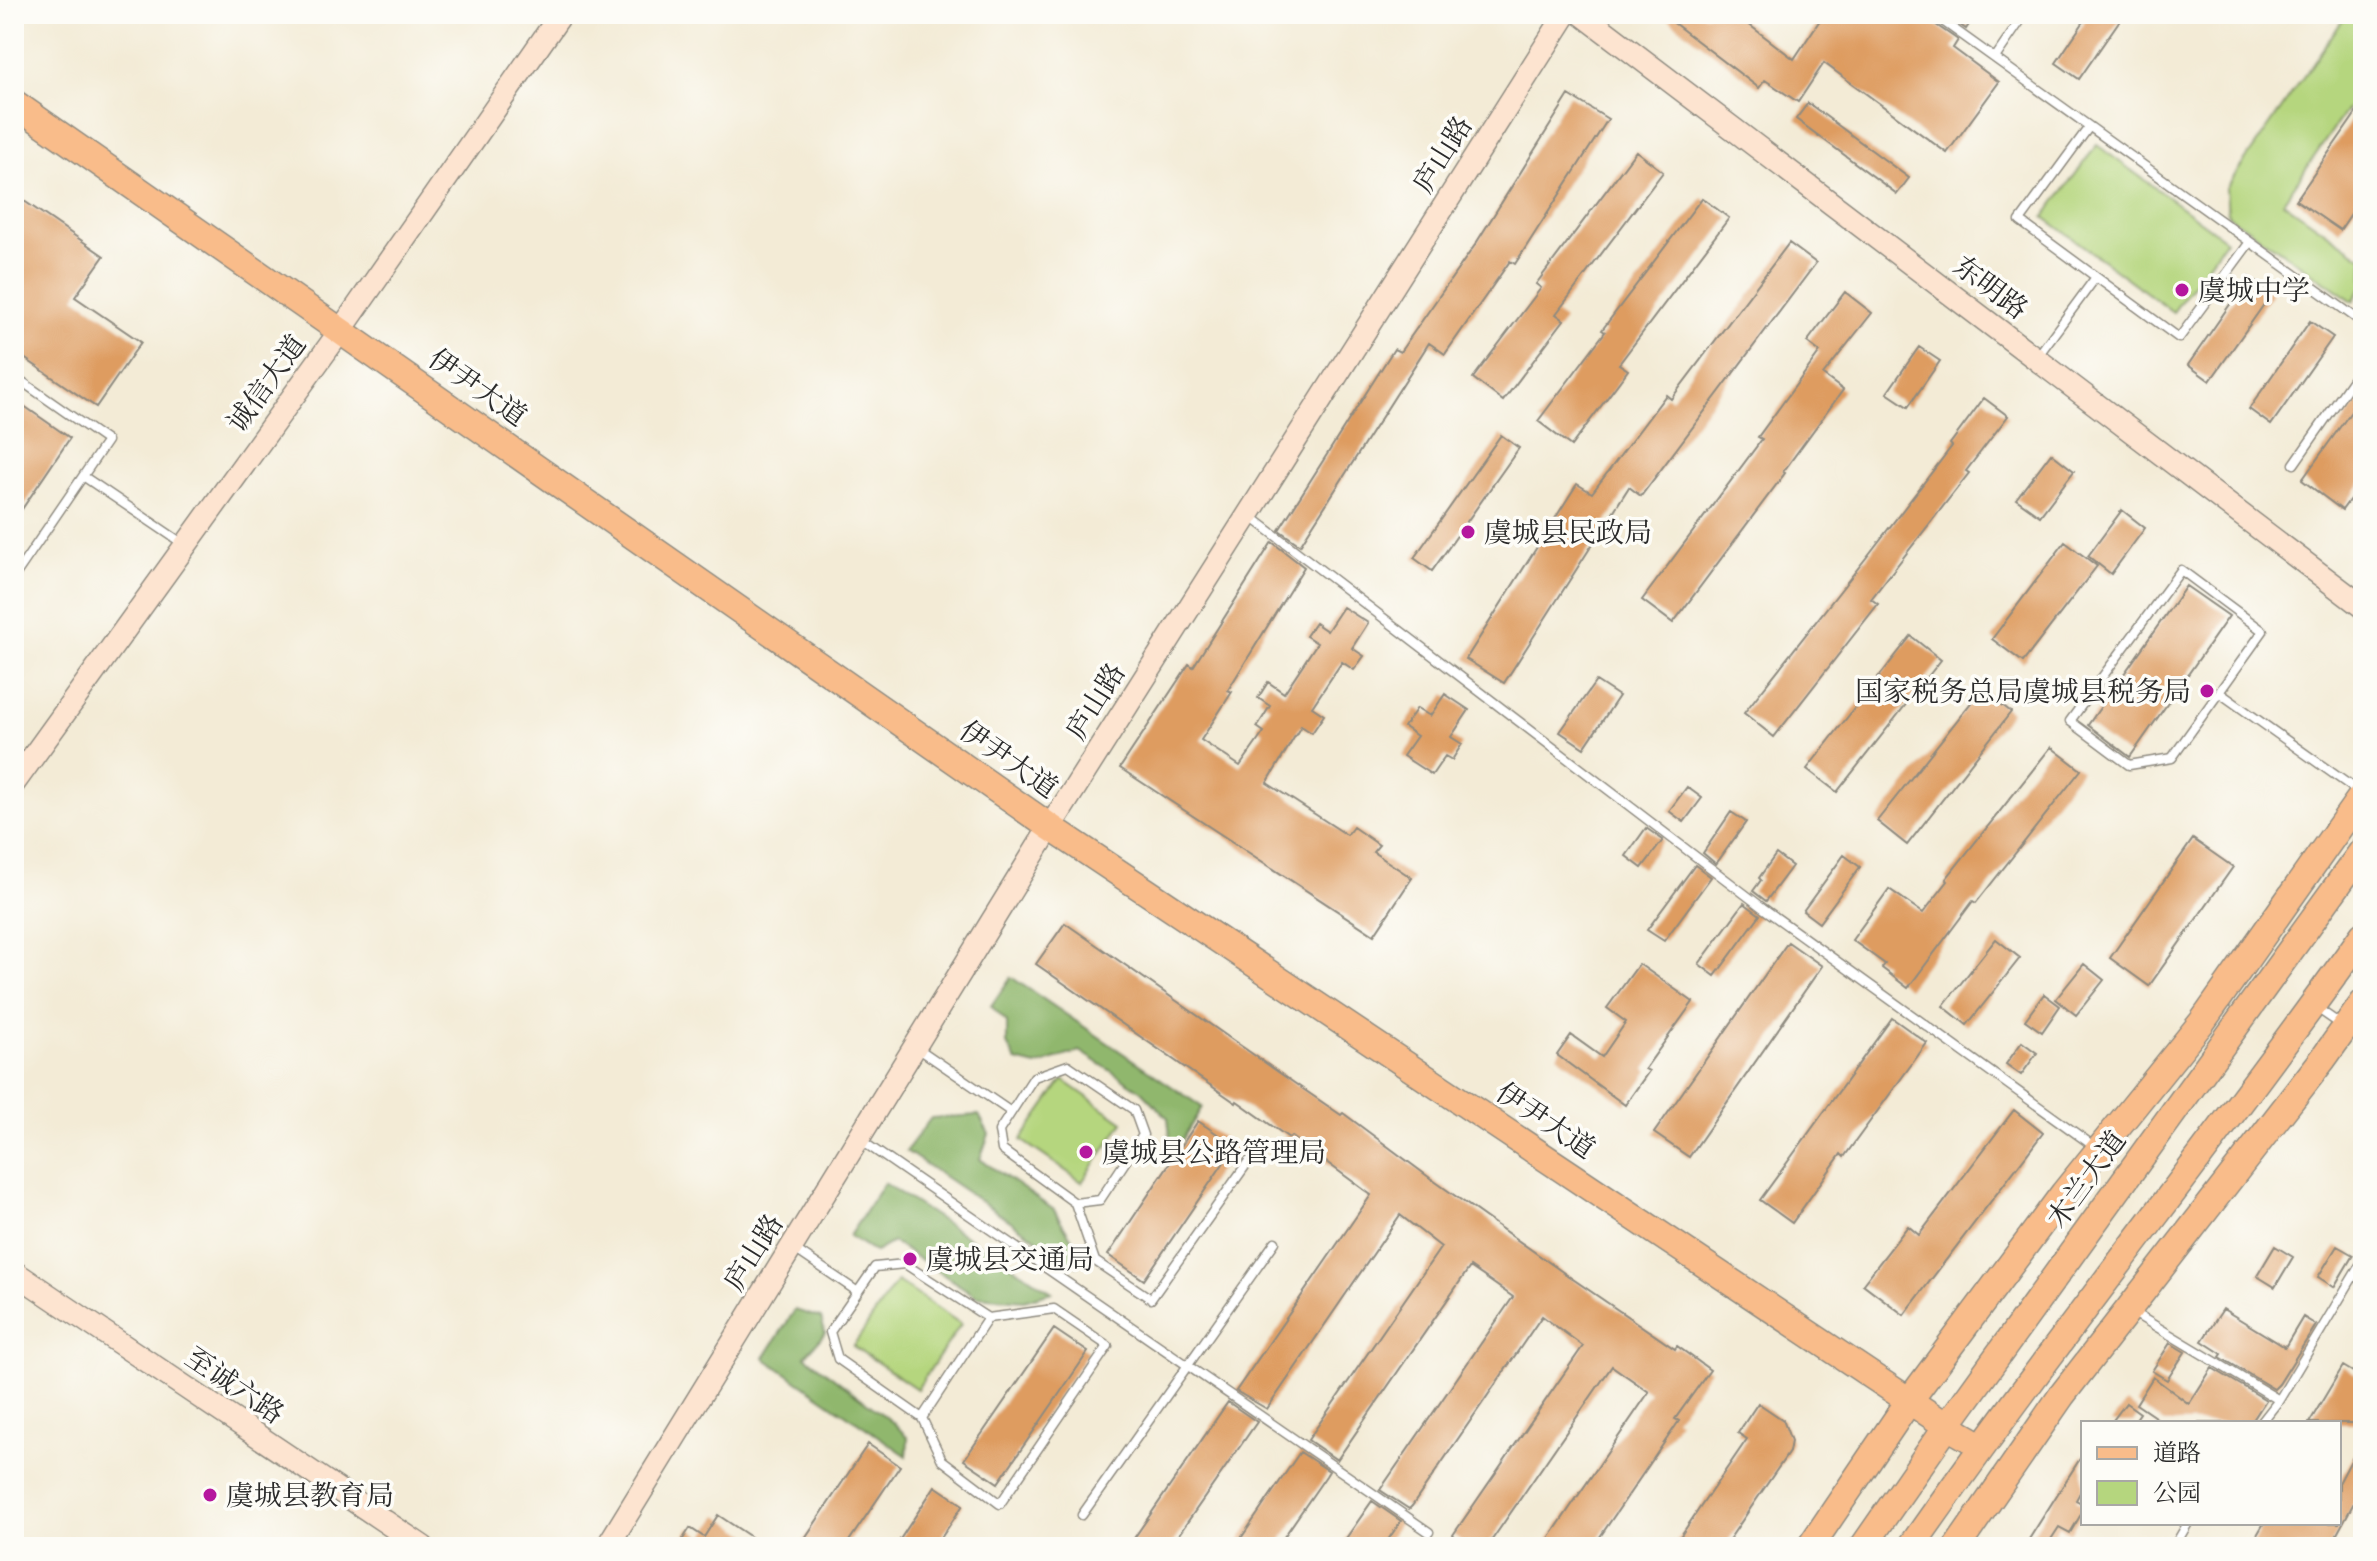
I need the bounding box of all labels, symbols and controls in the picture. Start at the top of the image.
street label: 庐山路 [1406,110,1480,200]
street label: 东明路 [1946,249,2034,327]
place label: 虞城中学 [2198,274,2310,309]
marker: 虞城中学 [2173,281,2191,299]
street label: 诚信大道 [220,328,314,439]
street label: 伊尹大道 [421,342,533,435]
place label: 虞城县民政局 [1484,516,1652,551]
marker: 虞城县民政局 [1459,523,1477,541]
street label: 庐山路 [1059,657,1133,747]
place label: 国家税务总局虞城县税务局 [1855,675,2191,710]
marker: 国家税务总局虞城县税务局 [2198,682,2216,700]
street label: 伊尹大道 [952,714,1064,807]
street label: 伊尹大道 [1489,1075,1601,1167]
street label: 木兰大道 [2040,1124,2134,1235]
place label: 虞城县公路管理局 [1102,1136,1326,1171]
marker: 虞城县公路管理局 [1077,1143,1095,1161]
street label: 庐山路 [717,1208,791,1298]
place label: 虞城县交通局 [926,1243,1094,1278]
marker: 虞城县交通局 [901,1250,919,1268]
street label: 至诚六路 [178,1340,290,1432]
legend [2081,1421,2341,1525]
text: 道路 [2153,1438,2201,1469]
text: 公园 [2153,1478,2201,1509]
place label: 虞城县教育局 [226,1479,394,1514]
marker: 虞城县教育局 [201,1486,219,1504]

